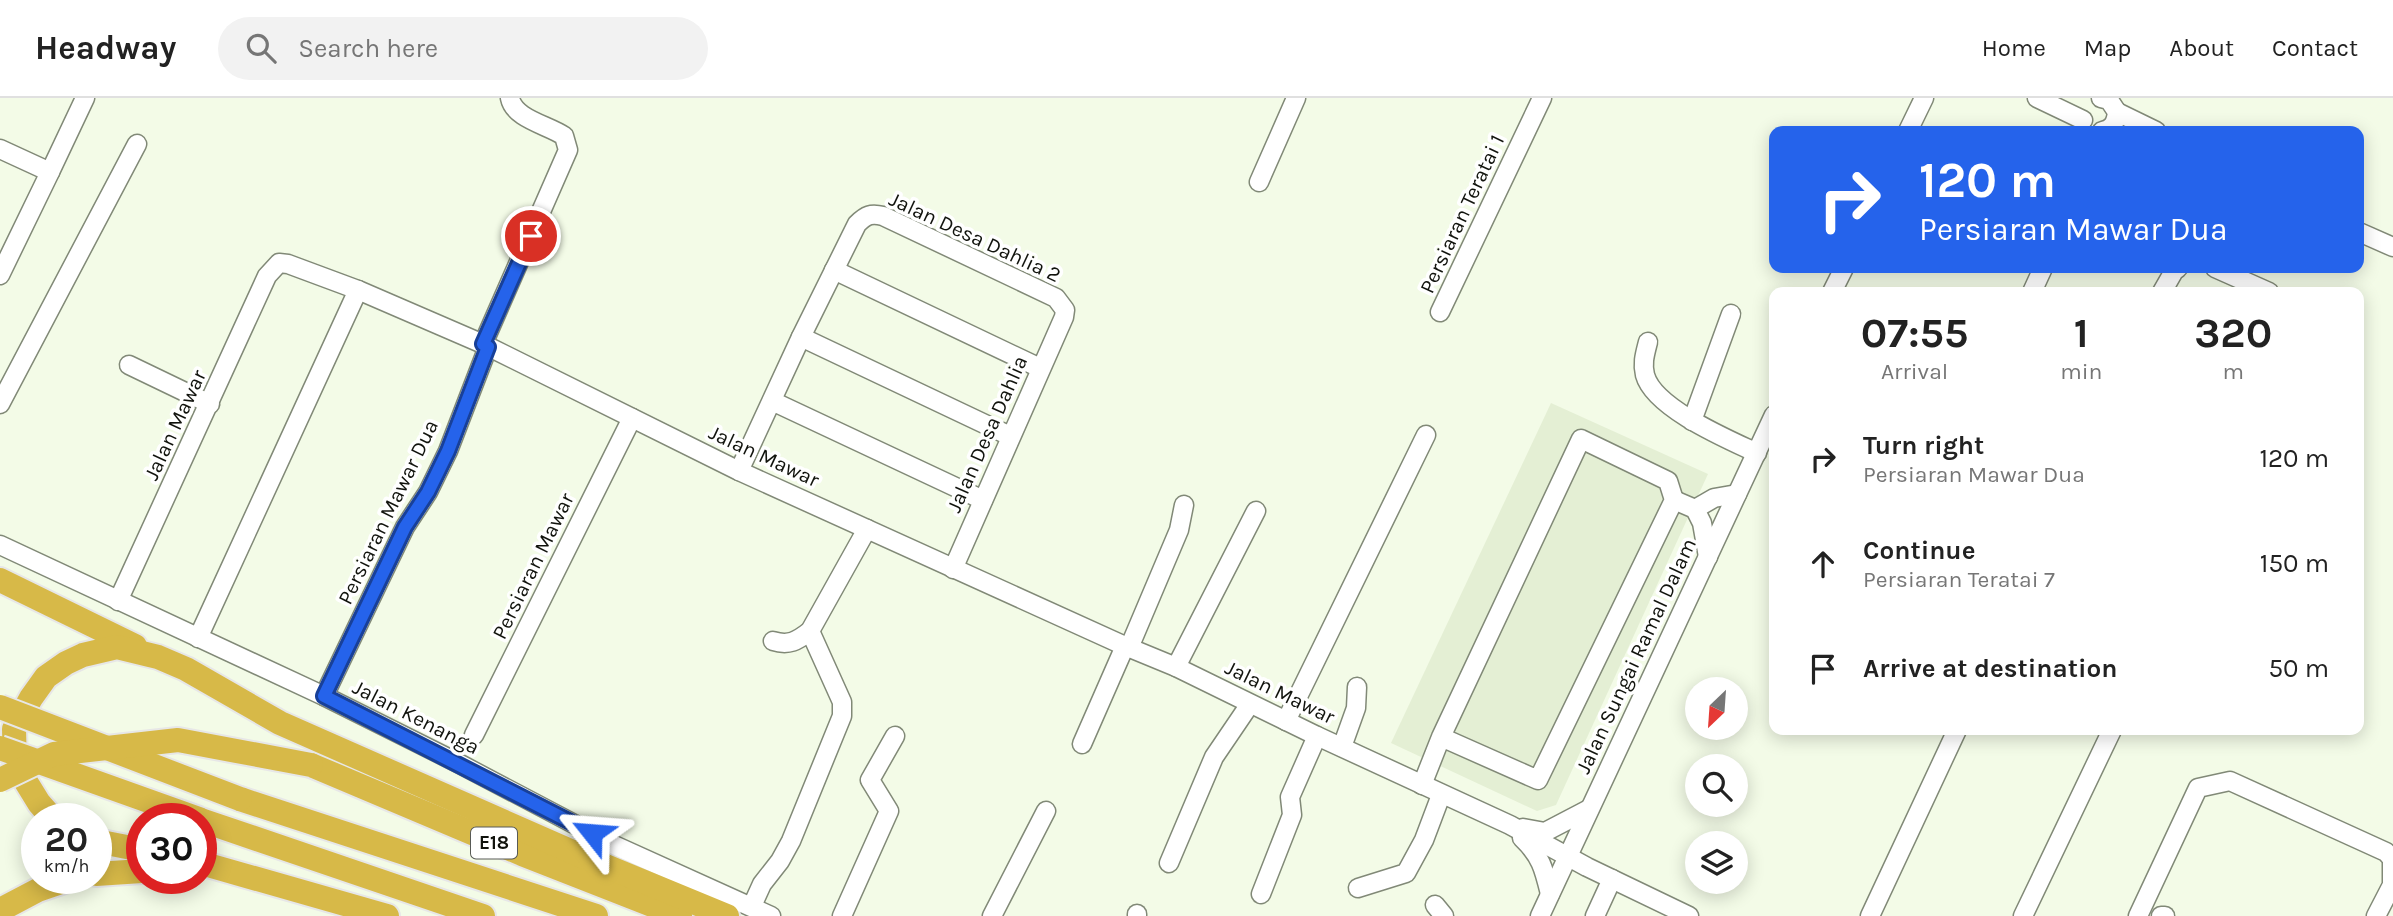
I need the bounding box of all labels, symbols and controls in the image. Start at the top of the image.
search box [218,17,708,80]
text: Headway [35,29,176,67]
icon: search [242,29,280,67]
text: Search here [298,33,438,64]
text: Home [1982,34,2046,62]
text: Map [2084,34,2131,62]
text: About [2169,34,2234,62]
text: Contact [2272,34,2358,62]
street label: Persiaran Teratai 1 [1415,131,1509,297]
text: 120 m [1919,152,2056,209]
icon: right [1804,154,1895,245]
street label: Jalan Desa Dahlia 2 [886,187,1064,287]
pin [501,206,561,266]
text: Persiaran Mawar Dua [1919,211,2228,248]
icon: arrive [512,217,550,255]
text: 07:55 [1861,308,1968,358]
text: 1 [2074,308,2089,358]
text: 320 [2194,308,2272,358]
street label: Jalan Desa Dahlia [942,352,1032,516]
text: Arrival [1881,358,1948,385]
text: min [2060,358,2102,385]
text: m [2222,358,2244,385]
street label: Jalan Mawar [139,366,211,484]
street label: Persiaran Mawar Dua [333,416,443,608]
street label: Jalan Mawar [705,420,823,492]
text: Turn right [1863,430,1984,461]
icon: right [1804,440,1842,478]
text: 120 m [2259,443,2329,474]
text: Persiaran Mawar Dua [1863,461,2085,488]
street label: Persiaran Mawar [487,489,579,643]
street label: Jalan Sungai Ramal Dalam [1571,535,1701,777]
text: Continue [1863,535,1975,566]
icon: ahead [1804,545,1842,583]
text: 150 m [2260,548,2329,579]
text: Persiaran Teratai 7 [1863,566,2055,593]
icon: arrive [1804,650,1842,688]
text: Arrive at destination [1863,653,2117,684]
text: 50 m [2268,653,2329,684]
street label: Jalan Mawar [1221,655,1339,729]
street label: Jalan Kenanga [349,675,483,759]
north arrow [1685,677,1748,740]
map controls [1685,677,1748,894]
button: search [1685,754,1748,817]
position arrow [555,796,629,870]
speed limit sign: 30 [126,803,217,894]
text: 20 [45,819,88,860]
road number: E18 [471,828,517,858]
button: layers [1685,831,1748,894]
text: km/h [44,855,89,877]

